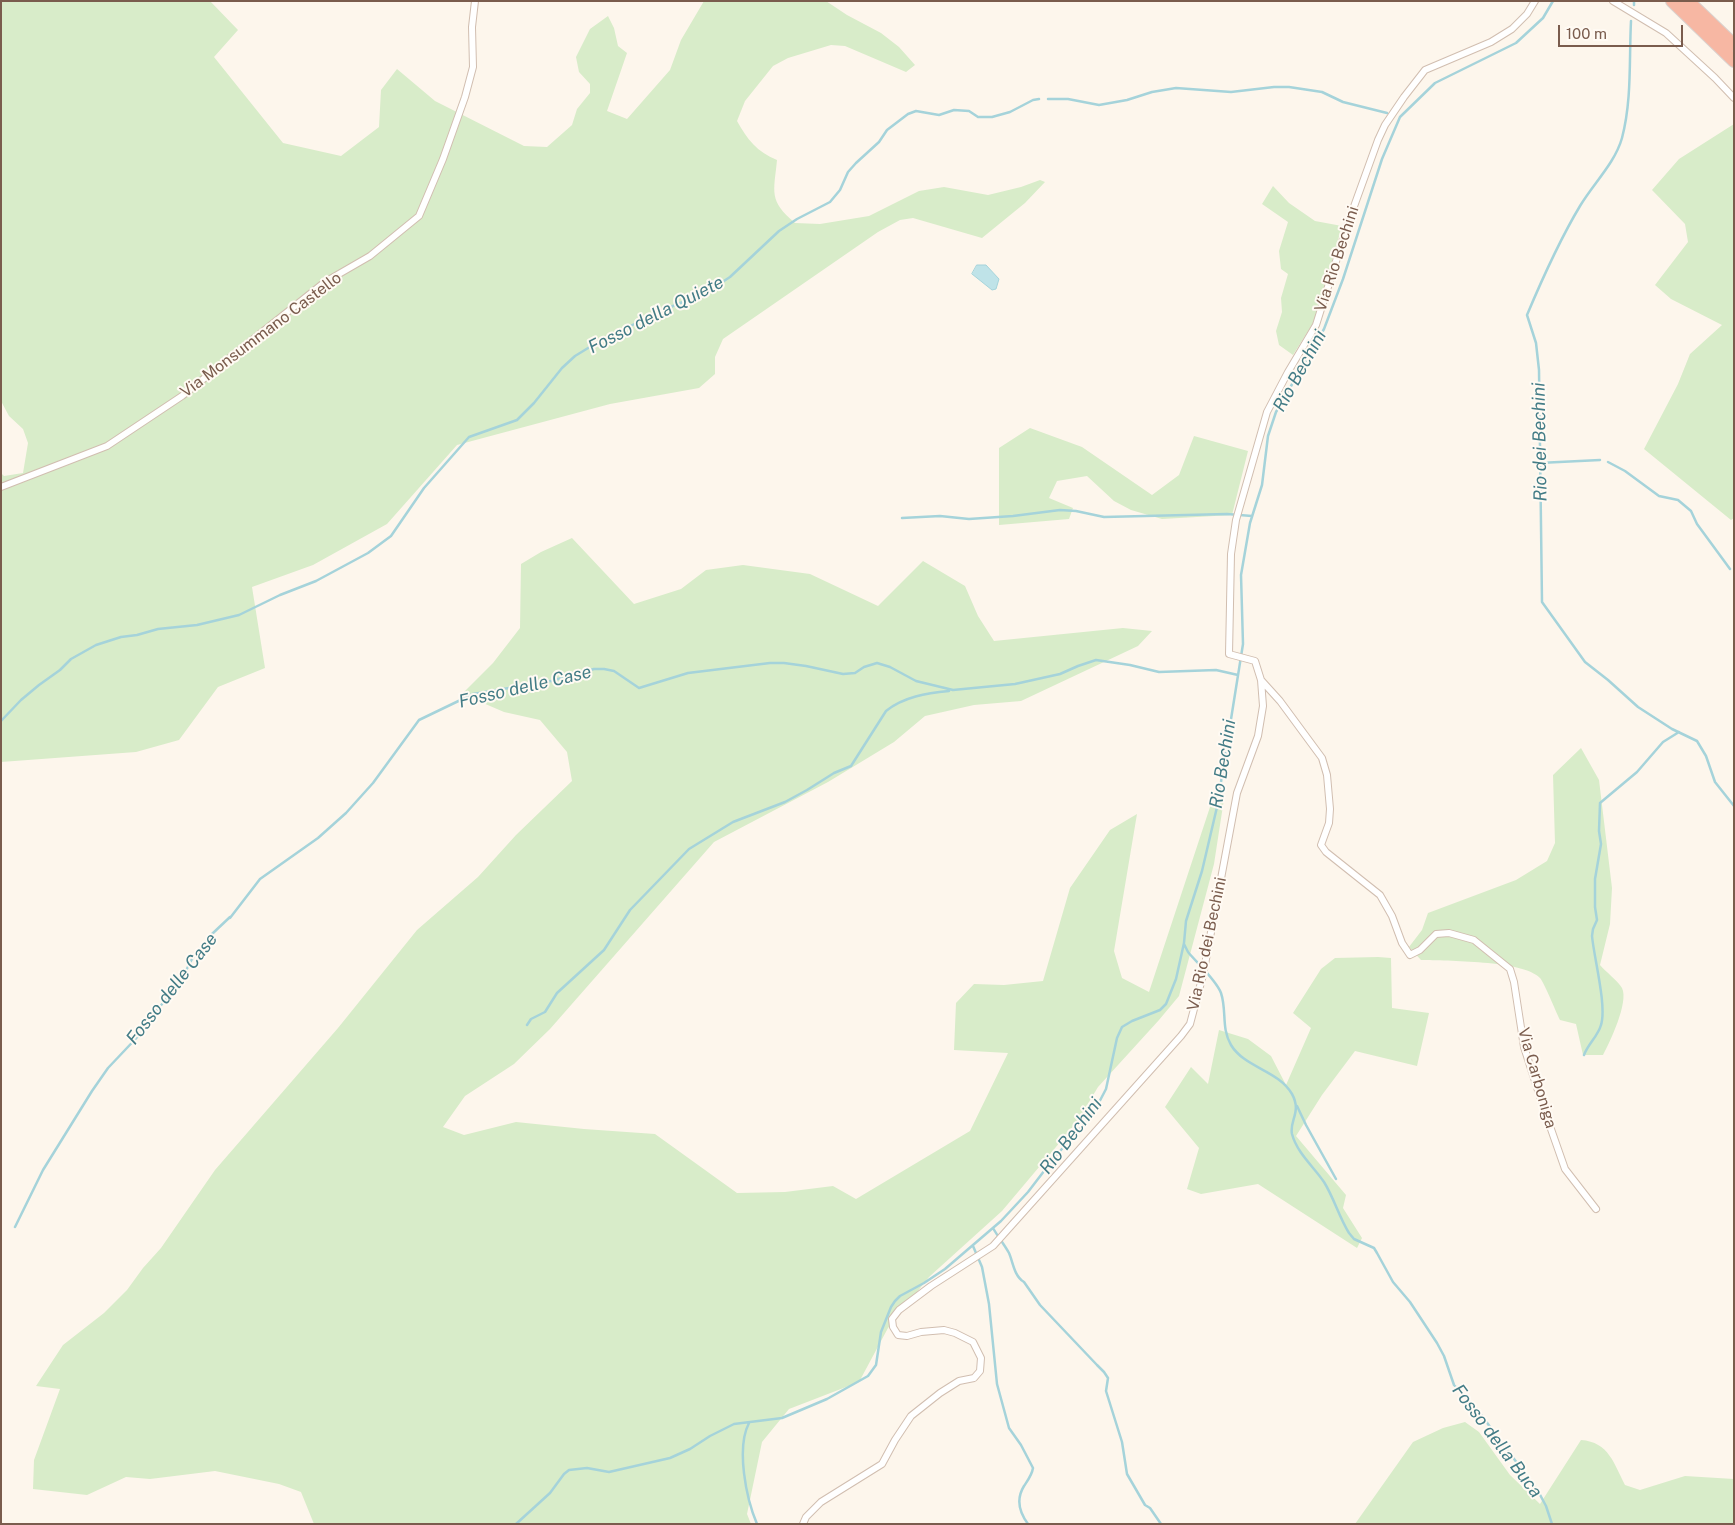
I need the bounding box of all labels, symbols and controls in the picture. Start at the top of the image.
scale bar [1560,15,1685,47]
text: 100 m [1566,25,1607,42]
street label: Via Rio Bechini [1311,204,1363,314]
street label: Via Monsummano Castello [177,268,345,402]
water label: Fosso della Quiete [585,272,727,358]
water label: Rio Bechini [1269,326,1331,416]
water label: Rio dei Bechini [1528,382,1552,502]
water label: Fosso delle Case [457,661,593,713]
water label: Rio Bechini [1205,718,1241,810]
street label: Via Rio dei Bechini [1183,875,1231,1013]
water label: Fosso delle Case [122,929,222,1049]
street label: Via Carboniga [1513,1025,1561,1131]
water label: Rio Bechini [1035,1094,1107,1178]
water label: Fosso della Buca [1447,1380,1547,1502]

